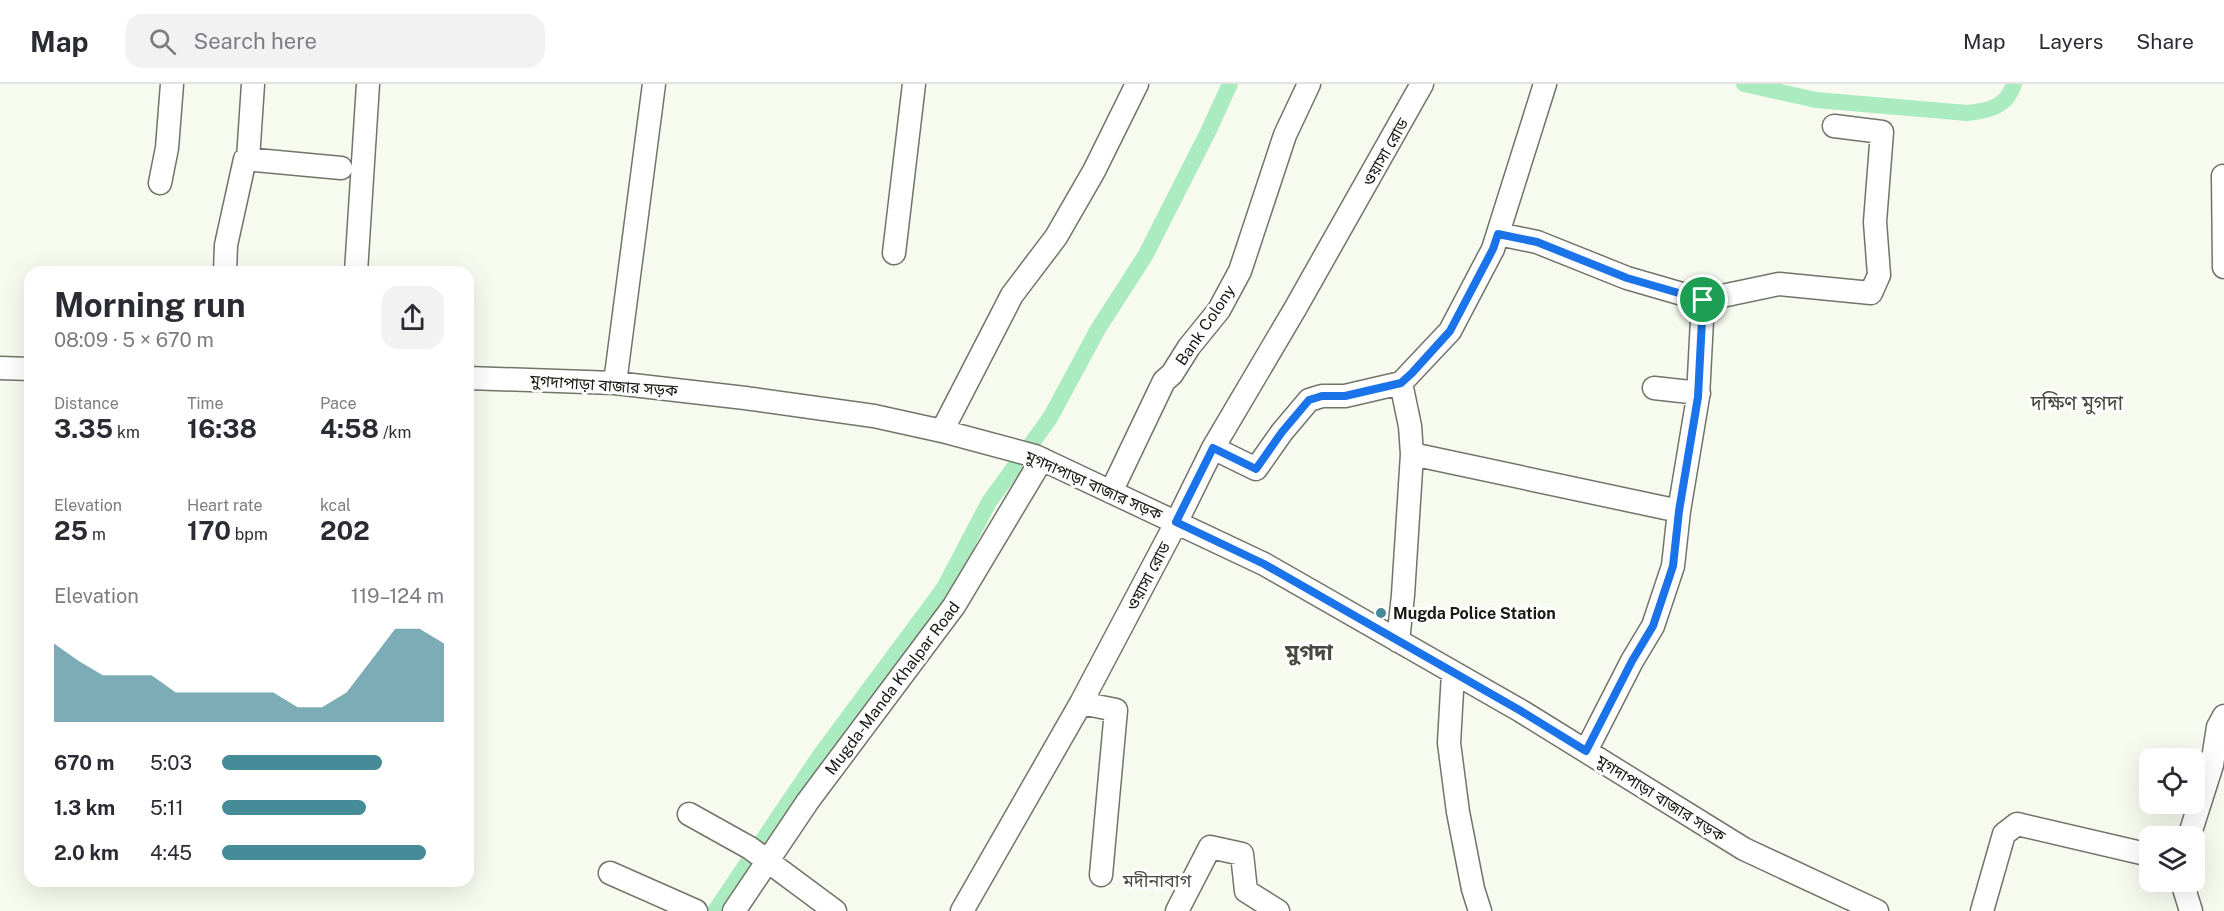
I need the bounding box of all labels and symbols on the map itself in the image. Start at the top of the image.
street label: ওয়াসা রোড [1358,114,1413,190]
pin [1677,274,1728,325]
street label: Bank Colony [1172,281,1239,369]
street label: মুগদাপাড়া বাজার সড়ক [528,371,680,400]
district label: দক্ষিণ মুগদা [2030,391,2124,415]
street label: মুগদাপাড়া বাজার সড়ক [1021,446,1166,525]
street label: ওয়াসা রোড [1122,538,1175,614]
street label: Mugda-Manda Khalpar Road [821,598,964,779]
place label: Mugda Police Station [1393,604,1556,623]
marker: Mugda Police Station [1374,606,1388,620]
district label: মুগদা [1284,639,1334,666]
street label: মুগদাপাড়া বাজার সড়ক [1592,751,1729,846]
district label: মদীনাবাগ [1122,870,1192,891]

